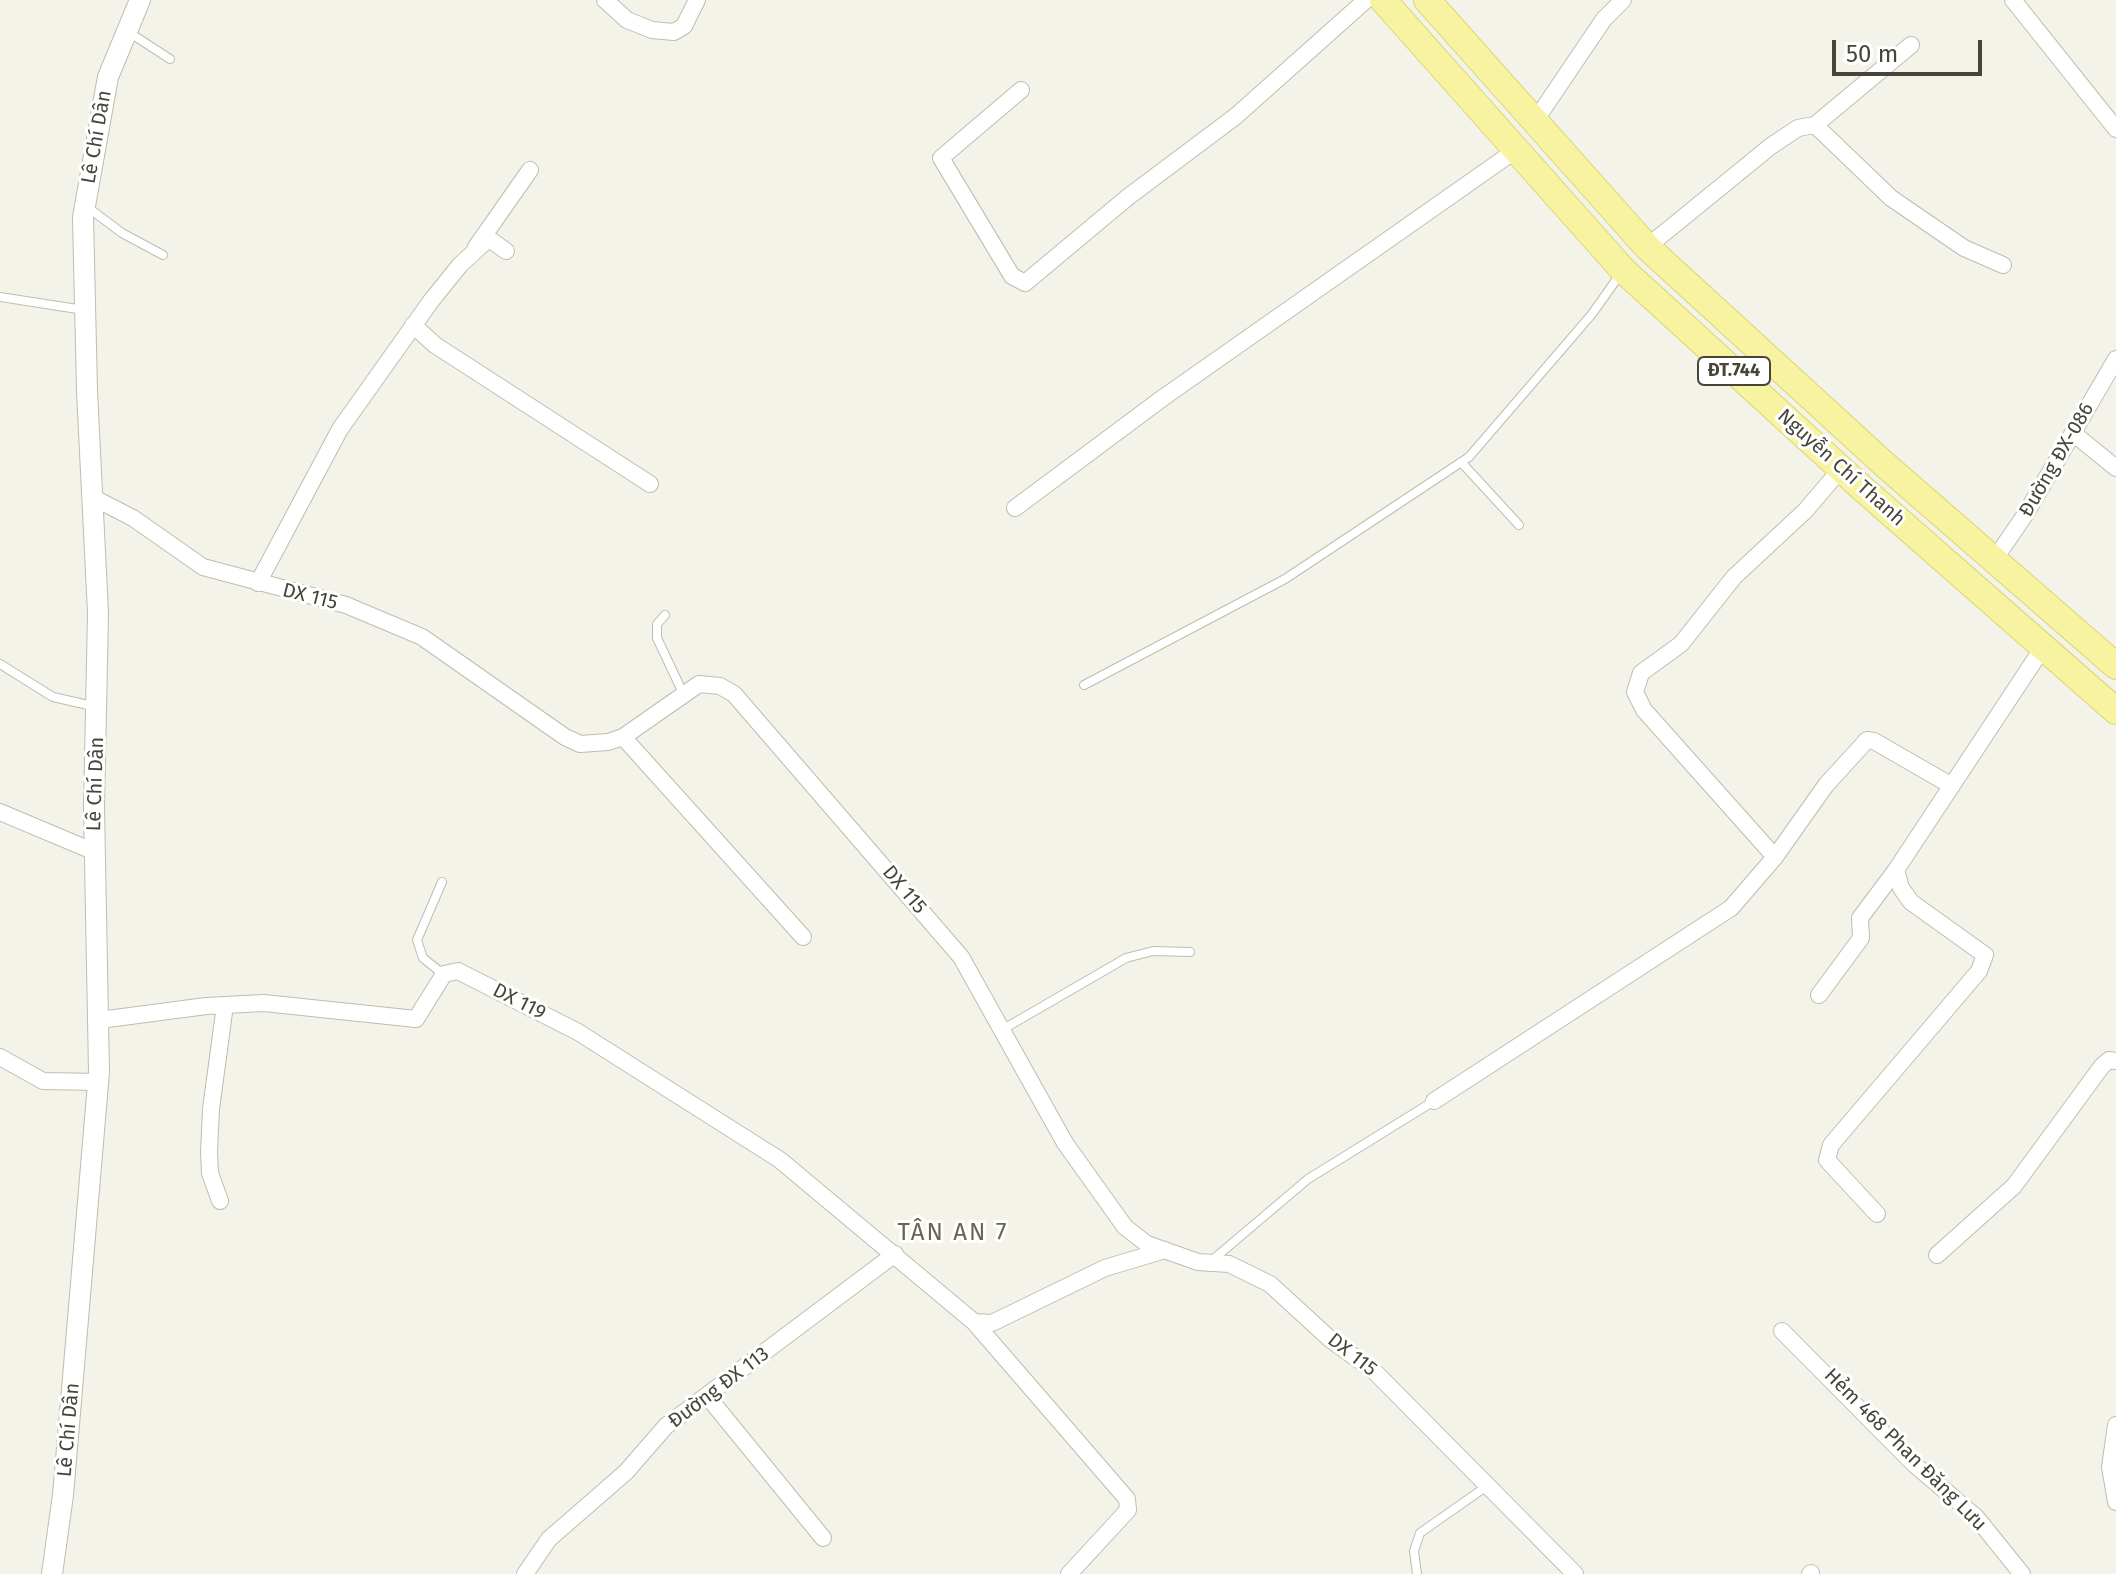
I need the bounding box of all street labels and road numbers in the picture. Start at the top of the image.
street label: Lê Chí Dân [77,88,117,186]
road number: ĐT.744 [1698,357,1770,385]
street label: Đường ĐX-086 [2015,399,2099,521]
street label: Nguyễn Chí Thanh [1772,404,1910,532]
street label: DX 115 [280,579,340,615]
street label: Lê Chí Dân [82,736,110,832]
street label: DX 115 [877,861,931,919]
street label: DX 119 [488,979,550,1025]
street label: DX 115 [1323,1328,1381,1382]
street label: Đường ĐX 113 [664,1342,774,1434]
street label: Hẻm 468 Phan Đăng Lưu [1819,1364,1991,1536]
street label: Lê Chí Dân [53,1382,85,1478]

